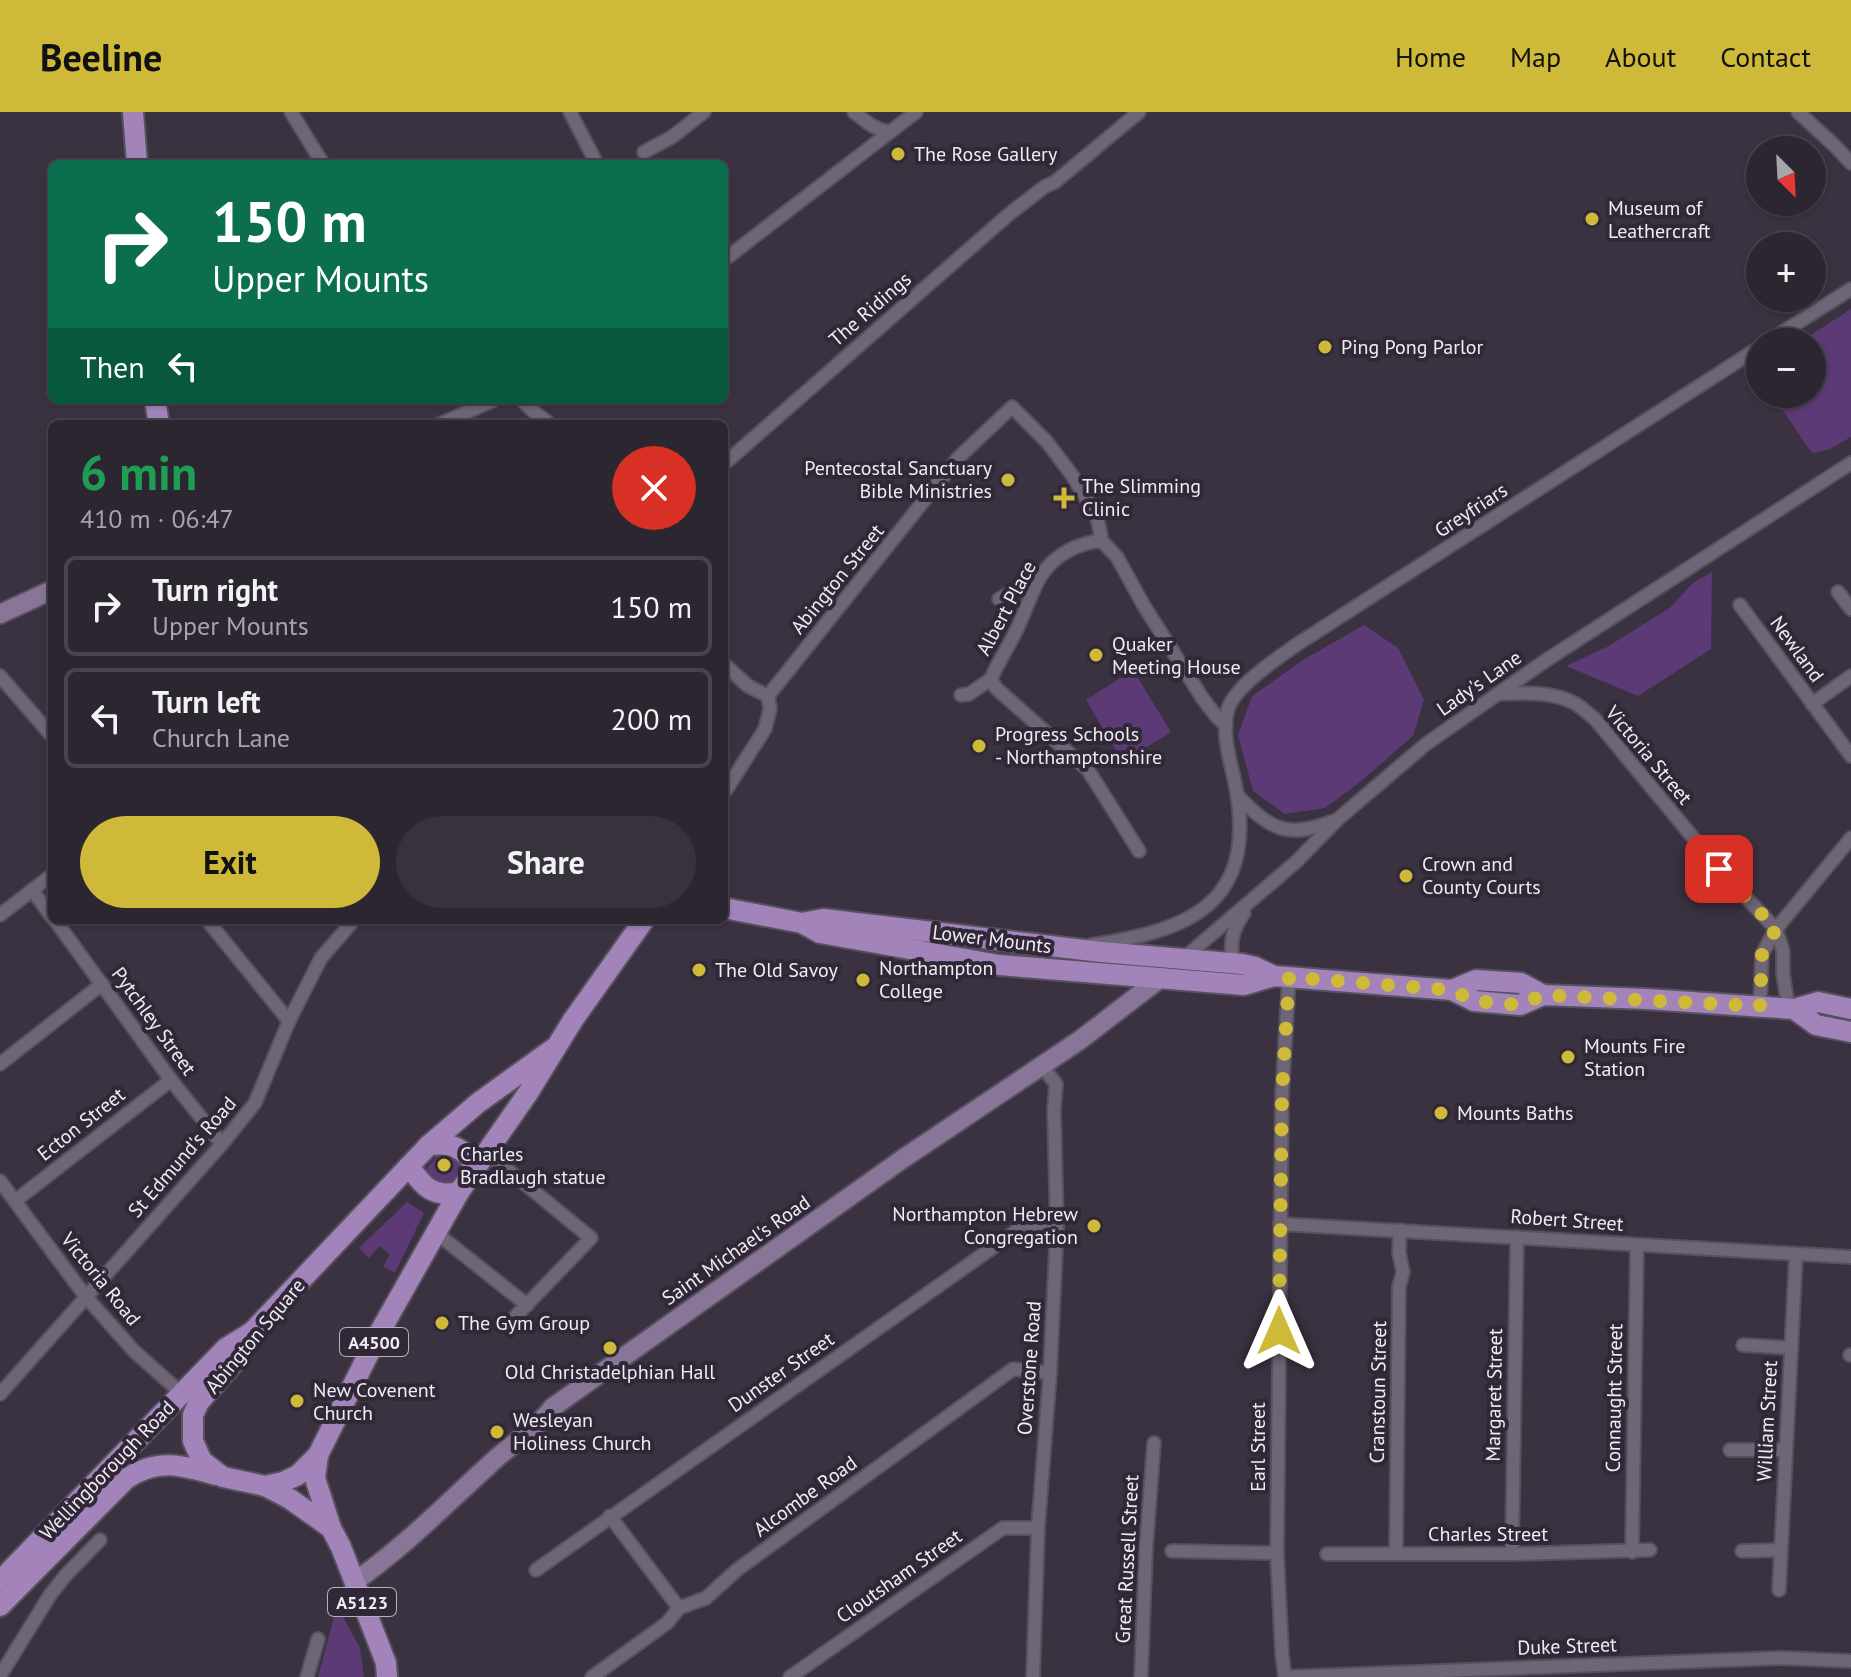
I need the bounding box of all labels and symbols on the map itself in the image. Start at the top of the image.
north arrow [1746,136,1826,216]
place label: The Rose Gallery [914,141,1058,167]
marker: The Rose Gallery [889,145,907,163]
place label: Museum of Leathercraft [1608,195,1711,244]
marker: Museum of Leathercraft [1583,210,1601,228]
street label: The Ridings [823,266,917,352]
place label: Ping Pong Parlor [1341,334,1484,360]
marker: Ping Pong Parlor [1316,338,1334,356]
place label: Pentecostal Sanctuary Bible Ministries [804,455,993,504]
marker: Pentecostal Sanctuary Bible Ministries [999,471,1017,489]
place label: The Slimming Clinic [1082,473,1201,522]
street label: Greyfriars [1430,477,1512,543]
marker: The Slimming Clinic [1053,487,1075,509]
street label: Abington Street [785,519,889,639]
street label: Albert Place [970,556,1042,660]
street label: Newland [1764,611,1830,687]
place label: Quaker Meeting House [1112,631,1241,680]
street label: Lady's Lane [1431,644,1527,722]
marker: Quaker Meeting House [1087,646,1105,664]
street label: Victoria Street [1599,699,1698,810]
place label: Progress Schools - Northamptonshire [995,721,1162,770]
marker: Progress Schools - Northamptonshire [970,737,988,755]
pin [1685,835,1753,903]
place label: Crown and County Courts [1422,851,1541,900]
marker: Crown and County Courts [1397,867,1415,885]
street label: Lower Mounts [931,919,1053,959]
place label: Northampton College [879,955,994,1004]
place label: The Old Savoy [715,957,839,983]
marker: The Old Savoy [690,961,708,979]
street label: Pytchley Street [106,962,202,1080]
marker: Northampton College [854,971,872,989]
place label: Mounts Fire Station [1584,1033,1685,1082]
marker: Mounts Fire Station [1559,1048,1577,1066]
street label: Ecton Street [32,1081,130,1166]
street label: St Edmund's Road [122,1091,242,1223]
place label: Mounts Baths [1457,1100,1574,1126]
marker: Mounts Baths [1432,1104,1450,1122]
place label: Charles Bradlaugh statue [460,1141,606,1190]
marker: Charles Bradlaugh statue [435,1156,453,1174]
street label: Saint Michael's Road [657,1189,815,1311]
place label: Northampton Hebrew Congregation [892,1201,1078,1250]
street label: Robert Street [1510,1203,1625,1237]
marker: Northampton Hebrew Congregation [1085,1217,1103,1235]
street label: Victoria Road [55,1226,147,1331]
street label: Abington Square [199,1273,311,1399]
position arrow [1237,1289,1321,1373]
street label: Overstone Road [1011,1300,1047,1436]
place label: The Gym Group [458,1310,590,1336]
marker: The Gym Group [433,1314,451,1332]
street label: Cranstoun Street [1364,1320,1392,1464]
street label: Connaught Street [1600,1323,1628,1473]
street label: Dunster Street [723,1326,839,1418]
road number: A4500 [340,1328,408,1356]
street label: Margaret Street [1480,1328,1508,1462]
marker: Old Christadelphian Hall [601,1339,619,1357]
place label: Old Christadelphian Hall [505,1359,715,1385]
street label: William Street [1751,1359,1783,1482]
place label: New Covenent Church [313,1377,436,1426]
marker: New Covenent Church [288,1392,306,1410]
street label: Wellingborough Road [34,1395,180,1545]
street label: Earl Street [1245,1402,1271,1492]
place label: Wesleyan Holiness Church [513,1407,652,1456]
marker: Wesleyan Holiness Church [488,1423,506,1441]
street label: Alcombe Road [748,1450,862,1542]
street label: Great Russell Street [1110,1474,1144,1644]
street label: Charles Street [1428,1521,1548,1547]
street label: Cloutsham Street [831,1523,967,1629]
road number: A5123 [328,1588,396,1616]
street label: Duke Street [1517,1631,1618,1661]

